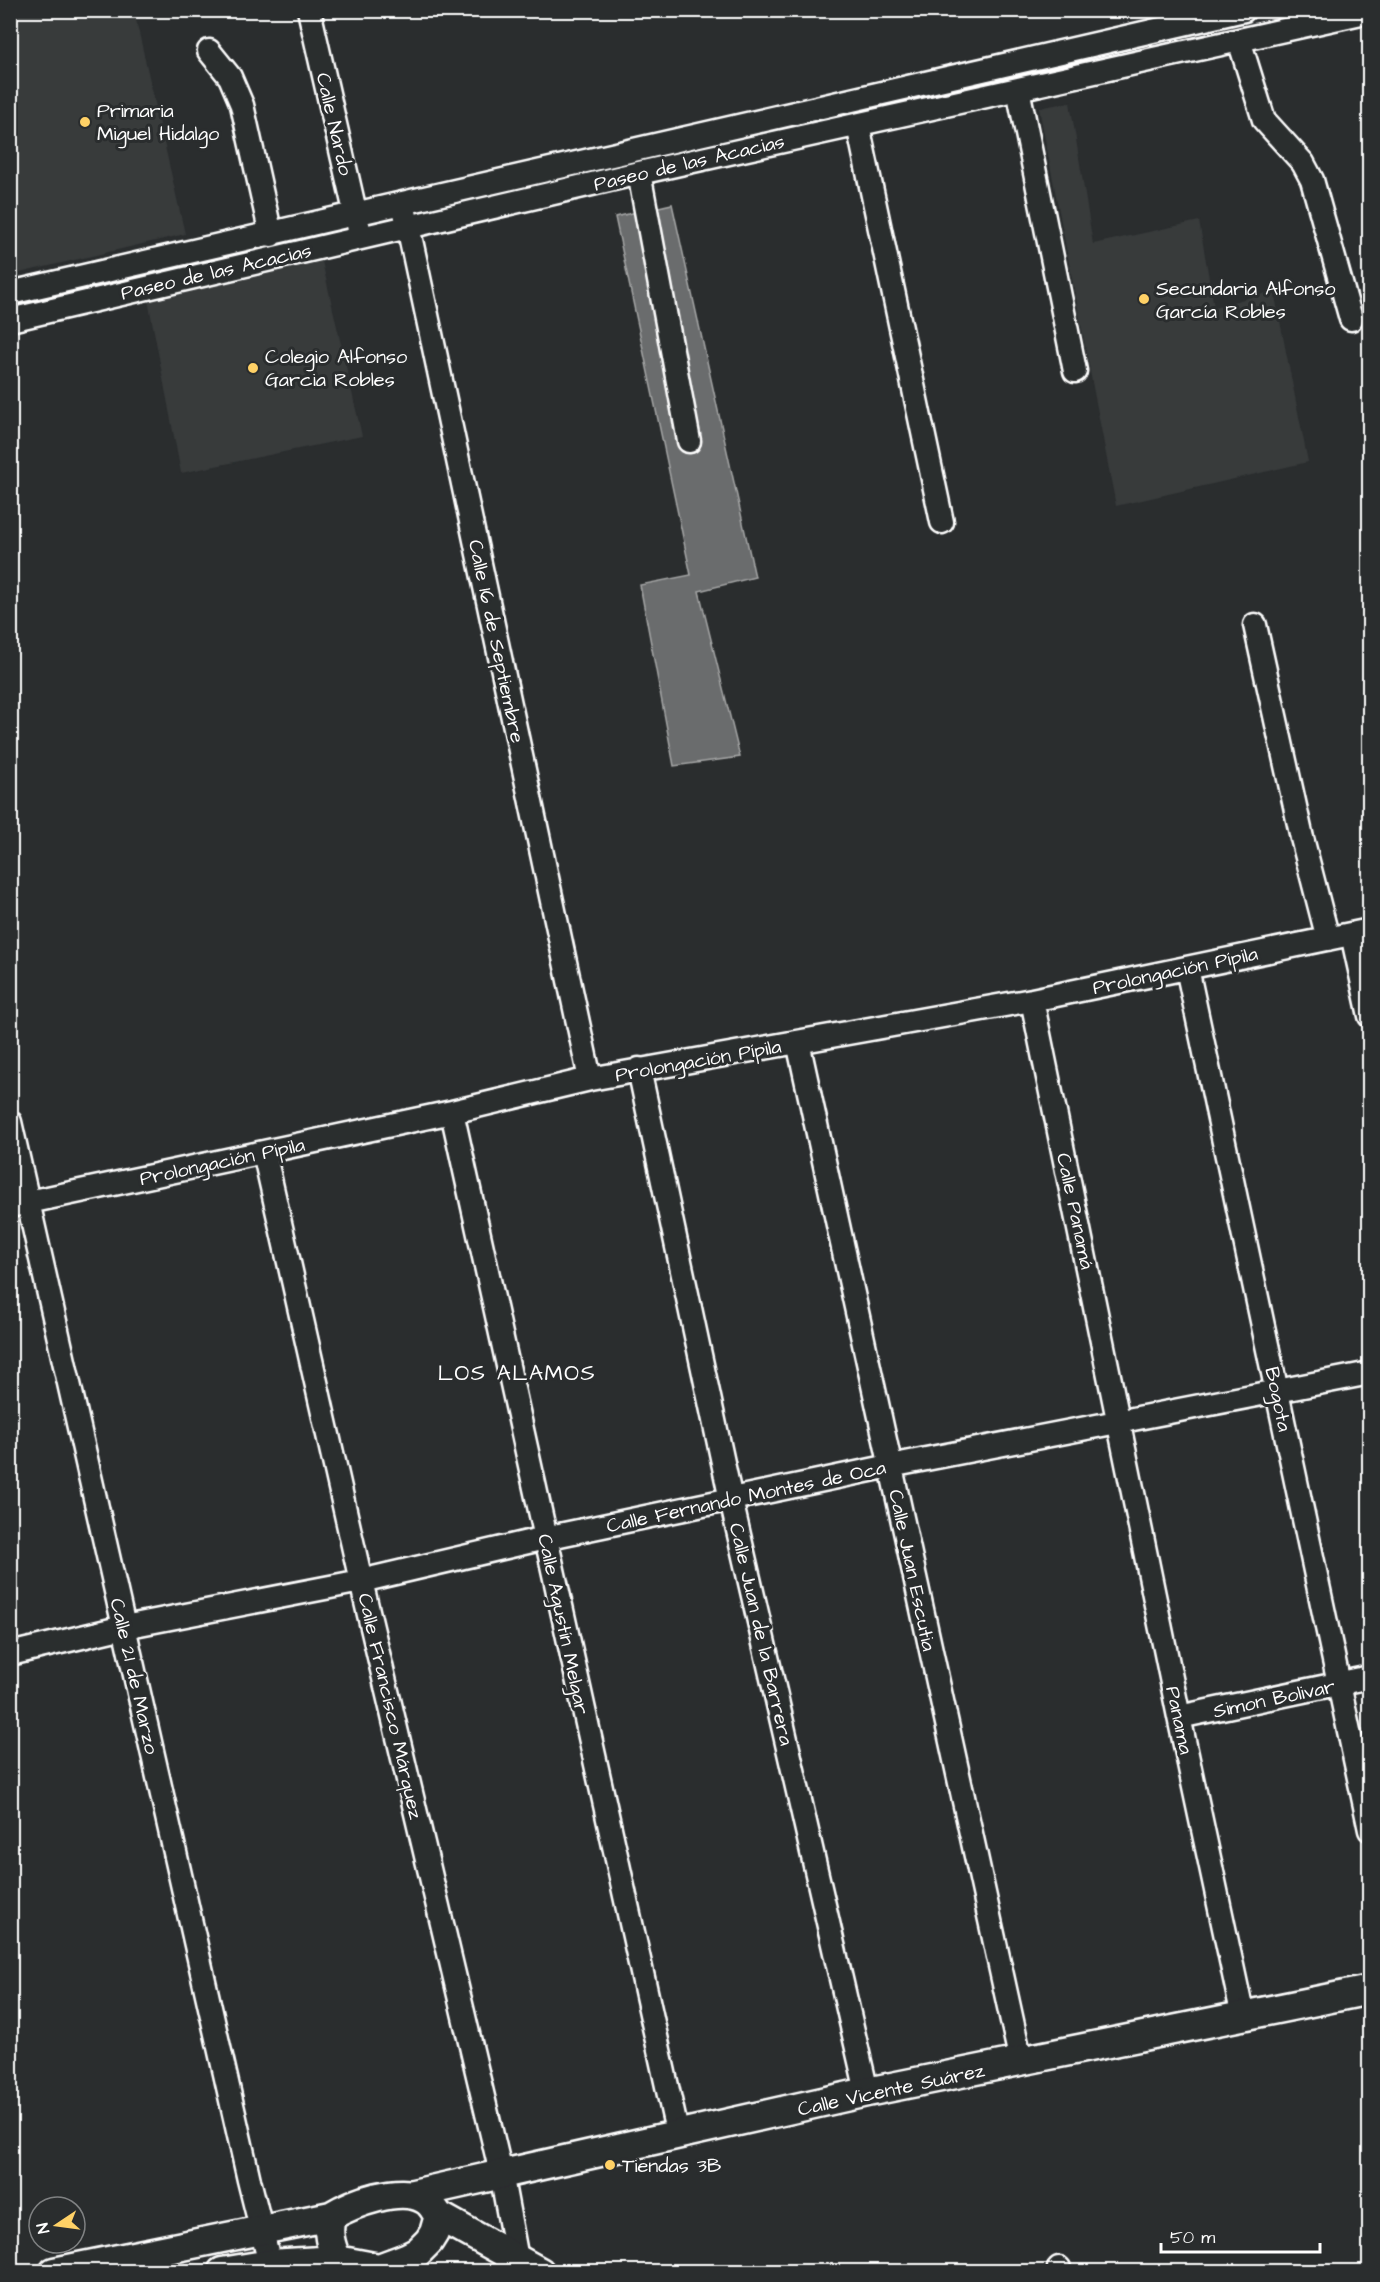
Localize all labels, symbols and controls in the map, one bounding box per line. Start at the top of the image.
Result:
street label: Calle Nardo [309,70,359,178]
place label: Primaria Miguel Hidalgo [97,97,219,149]
marker: Primaria Miguel Hidalgo [78,115,92,129]
street label: Paseo de las Acacias [591,127,787,199]
street label: Paseo de las Acacias [118,236,314,308]
place label: Secundaria Alfonso García Robles [1156,275,1336,326]
marker: Secundaria Alfonso García Robles [1137,292,1151,306]
place label: Colegio Alfonso Garcia Robles [265,343,407,394]
marker: Colegio Alfonso Garcia Robles [246,361,260,375]
street label: Calle 16 de Septiembre [461,537,531,746]
street label: Prolongación Pípila [1090,940,1261,1003]
street label: Prolongación Pípila [613,1033,784,1090]
street label: Prolongación Pípila [137,1131,308,1194]
street label: Calle Panamá [1049,1150,1101,1272]
district label: LOS ALAMOS [438,1358,596,1389]
street label: Bogota [1257,1364,1299,1434]
street label: Calle Fernando Montes de Oca [604,1454,888,1540]
street label: Calle Juan Escutia [881,1487,943,1654]
street label: Calle Juan de la Barrera [722,1520,800,1748]
street label: Calle Agustín Melgar [529,1531,596,1717]
street label: Calle Francisco Márquez [350,1591,430,1822]
street label: Calle 21 de Marzo [102,1595,166,1757]
street label: Simon Bolivar [1211,1672,1338,1726]
street label: Panama [1158,1684,1200,1757]
street label: Calle Vicente Suárez [795,2056,987,2123]
place label: Tiendas 3B [622,2152,721,2180]
marker: Tiendas 3B [603,2158,617,2172]
north arrow [27,2195,87,2255]
scale bar [1161,2216,1320,2254]
text: N [32,2221,55,2236]
text: 50 m [1170,2225,1215,2250]

